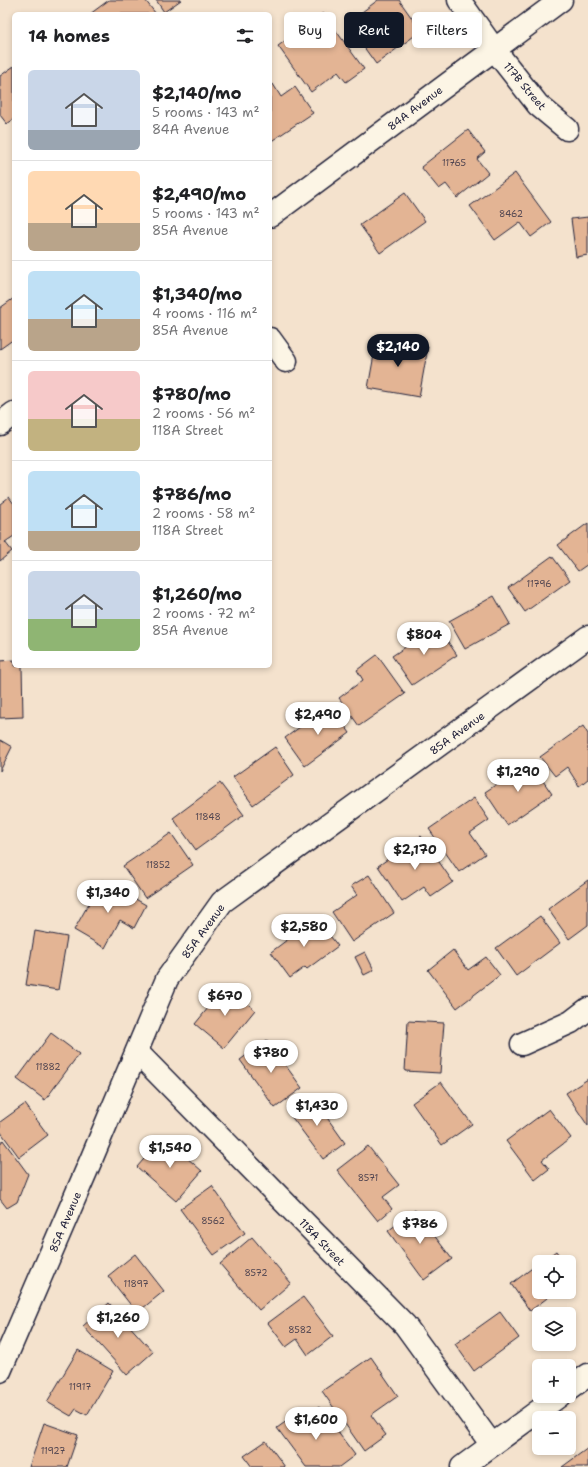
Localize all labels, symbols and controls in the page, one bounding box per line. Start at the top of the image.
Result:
chip: Buy [284,12,336,48]
chip: Rent [344,12,404,48]
chip: Filters [412,12,482,48]
text: 14 homes [28,25,110,47]
icon: filters [234,25,256,47]
street label: 117B Street [500,59,549,114]
text: $2,140/mo [152,82,242,104]
street label: 84A Avenue [385,83,446,134]
icon: home [60,86,108,134]
text: 5 rooms · 143 m² [152,104,260,121]
text: 84A Avenue [152,121,229,138]
house number: 11765 [442,157,466,169]
text: $2,490/mo [152,183,246,205]
icon: home [60,187,108,235]
text: 5 rooms · 143 m² [152,205,260,222]
house number: 8462 [499,208,523,220]
text: 85A Avenue [152,222,228,239]
text: $1,340/mo [152,283,242,305]
icon: home [60,287,108,335]
text: 4 rooms · 116 m² [152,305,258,322]
text: 85A Avenue [152,322,228,339]
pin: $2,140 [365,334,431,368]
text: $2,140 [376,338,420,355]
text: $780/mo [152,383,231,405]
icon: home [60,387,108,435]
text: 2 rooms · 56 m² [152,405,255,422]
text: 118A Street [152,422,223,439]
text: $786/mo [152,483,232,505]
icon: home [60,487,108,535]
text: 2 rooms · 58 m² [152,505,255,522]
text: 118A Street [152,522,223,539]
house number: 11796 [526,578,552,590]
text: $1,260/mo [152,583,242,605]
icon: home [60,587,108,635]
text: 2 rooms · 72 m² [152,605,256,622]
text: 85A Avenue [152,622,228,639]
pin: $804 [400,622,448,656]
text: $804 [406,626,442,643]
pin: $2,490 [285,702,351,736]
text: $2,490 [294,706,342,723]
street label: 85A Avenue [427,708,488,758]
pin: $1,290 [485,759,551,793]
text: $1,290 [496,763,540,780]
house number: 11848 [195,811,221,823]
pin: $2,170 [382,837,448,871]
text: $2,170 [393,841,437,858]
house number: 11852 [146,859,170,871]
pin: $1,340 [75,880,141,914]
text: $1,340 [86,884,130,901]
street label: 85A Avenue [178,901,228,962]
pin: $2,580 [271,914,337,948]
text: $2,580 [280,918,328,935]
pin: $670 [201,983,249,1017]
text: $670 [207,987,243,1004]
pin: $780 [247,1040,295,1074]
text: $780 [253,1044,289,1061]
house number: 11882 [35,1061,61,1073]
pin: $1,430 [284,1093,350,1127]
text: $1,430 [295,1097,339,1114]
pin: $1,540 [137,1135,203,1169]
text: $1,540 [148,1139,192,1156]
house number: 8571 [358,1172,378,1184]
street label: 85A Avenue [46,1189,85,1255]
pin: $786 [396,1211,444,1245]
house number: 8562 [201,1215,225,1227]
street label: 118A Street [295,1215,348,1269]
text: $786 [402,1215,438,1232]
map controls [532,1255,576,1455]
button: locate [532,1255,576,1299]
house number: 8572 [244,1267,268,1279]
house number: 11897 [123,1278,149,1290]
pin: $1,260 [85,1305,151,1339]
button: layers [532,1307,576,1351]
text: $1,260 [96,1309,140,1326]
house number: 8582 [288,1324,312,1336]
button: + [532,1359,576,1403]
house number: 11917 [69,1381,91,1393]
pin: $1,600 [283,1407,349,1441]
text: $1,600 [294,1411,338,1428]
button: − [532,1411,576,1455]
house number: 11927 [41,1445,65,1457]

